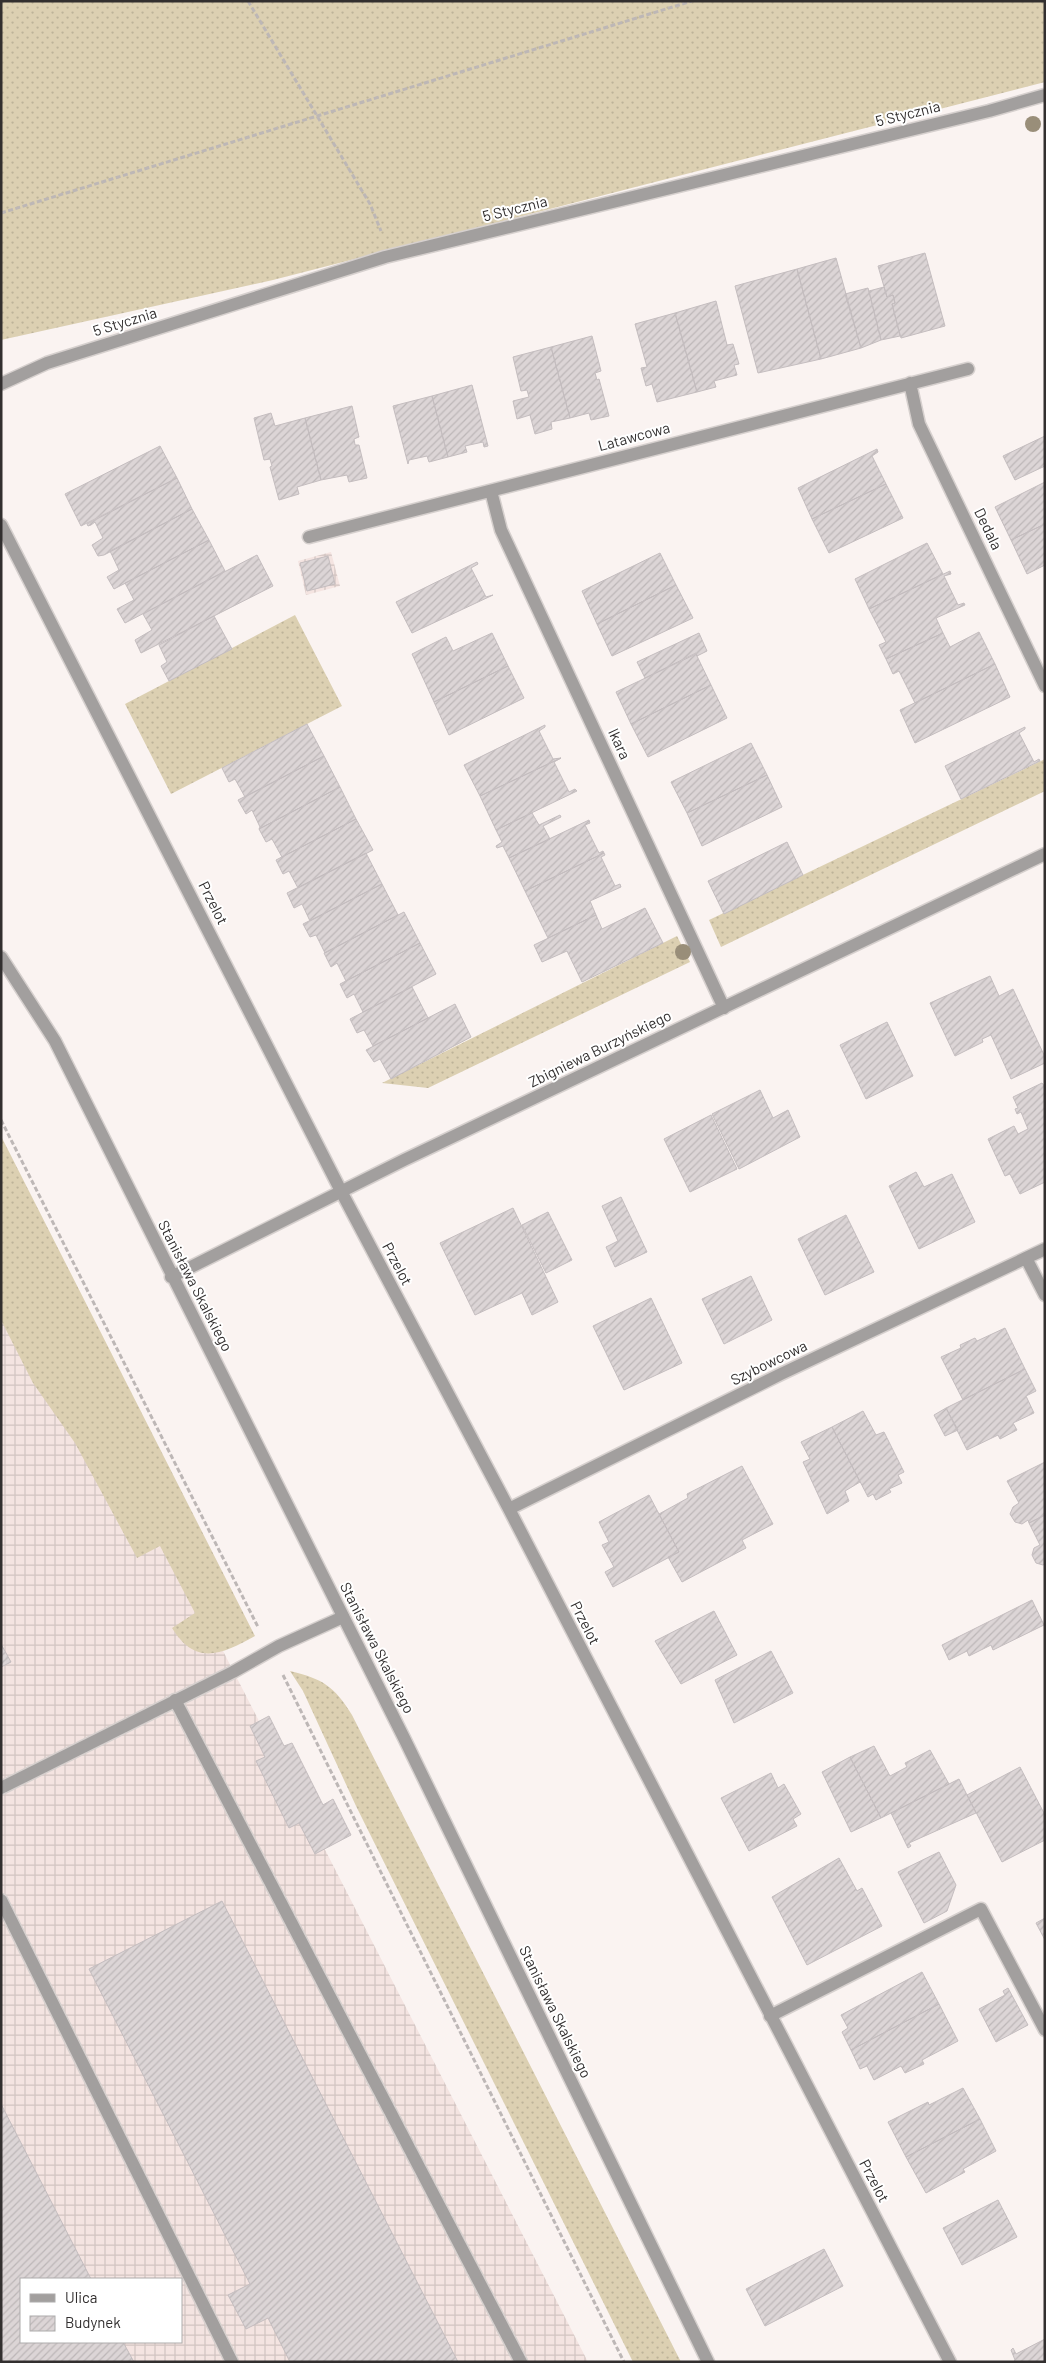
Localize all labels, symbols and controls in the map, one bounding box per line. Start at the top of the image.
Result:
street label: 5 Stycznia [874,96,942,130]
street label: 5 Stycznia [481,191,549,225]
street label: 5 Stycznia [91,303,159,339]
street label: Latawcowa [596,418,672,454]
street label: Dedala [971,505,1007,552]
street label: Ikara [605,725,635,762]
street label: Przelot [195,878,232,927]
street label: Zbigniewa Burzyńskiego [525,1006,674,1090]
street label: Stanisława Skalskiego [155,1217,237,1354]
street label: Przelot [379,1239,417,1288]
street label: Szybowcowa [727,1336,810,1388]
street label: Stanisława Skalskiego [337,1579,419,1716]
street label: Przelot [567,1598,604,1647]
street label: Stanisława Skalskiego [516,1942,596,2081]
street label: Przelot [856,2156,894,2205]
legend [20,2278,182,2343]
text: Ulica [65,2288,97,2306]
text: Budynek [65,2313,121,2331]

